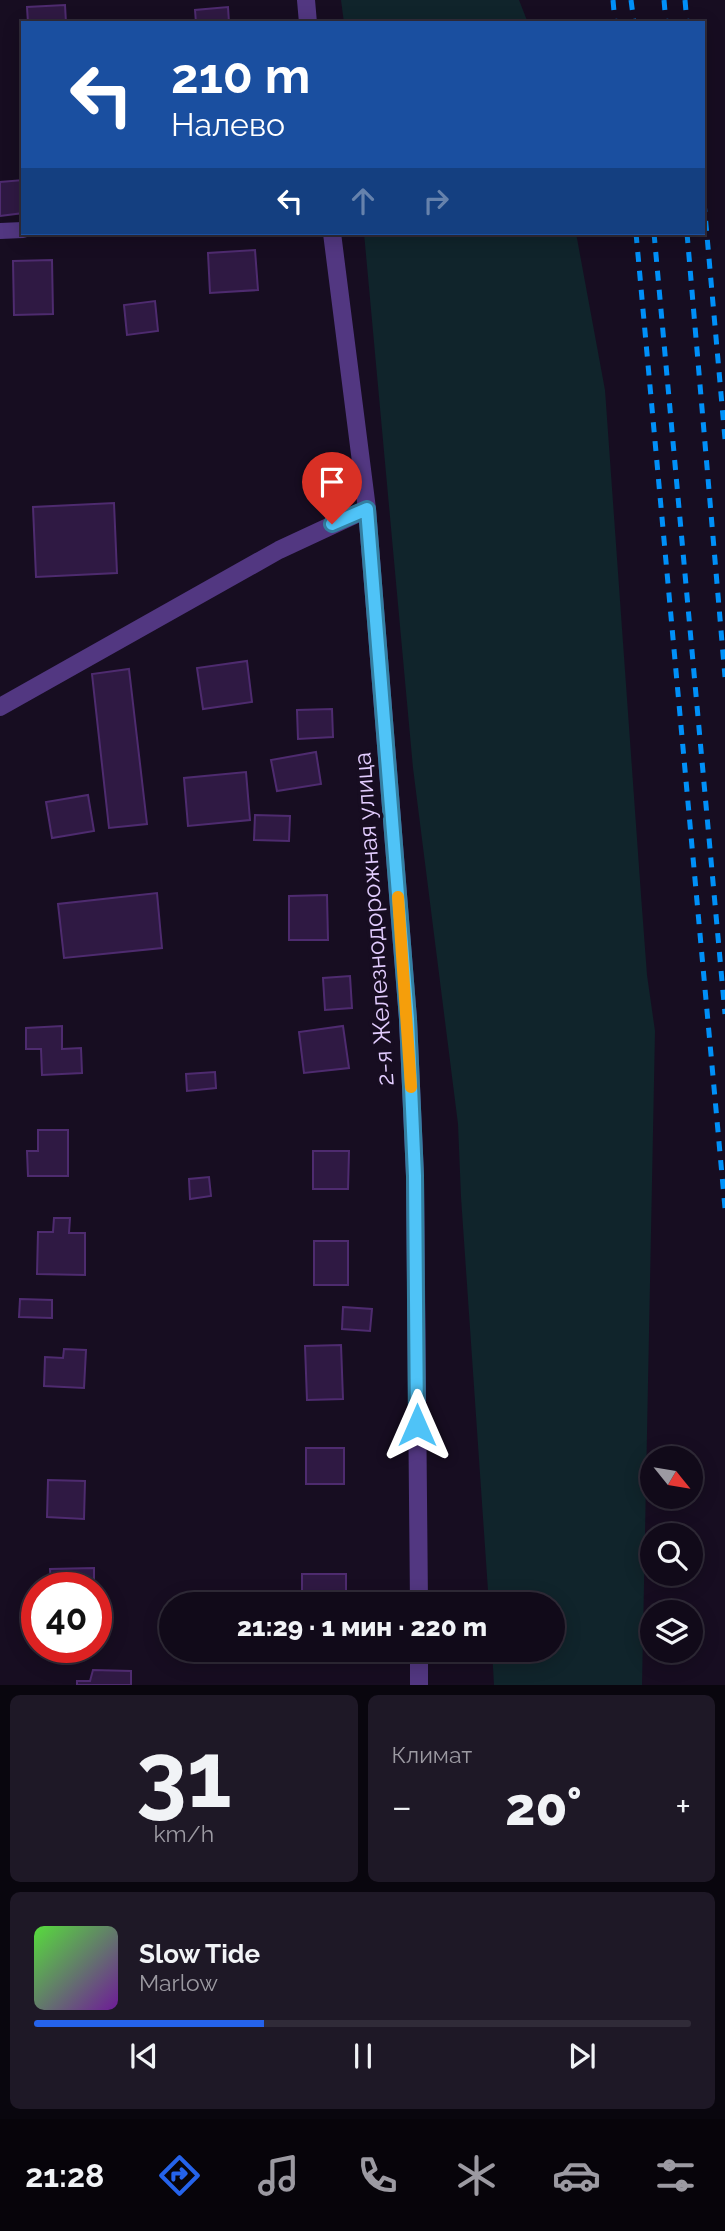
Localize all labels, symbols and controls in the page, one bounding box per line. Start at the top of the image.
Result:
text: 210 m [171,47,310,104]
icon: left [56,49,147,140]
text: Налево [171,106,285,143]
icon: left [271,182,309,220]
icon: ahead [344,182,382,220]
icon: right [417,182,455,220]
pin [302,452,362,524]
icon: arrive [313,463,351,501]
street label: 2-я Железнодорожная улица [347,751,400,1087]
position arrow [380,1388,454,1462]
north arrow [640,1446,704,1508]
map controls [640,1446,703,1663]
button: search [640,1523,703,1586]
speed limit sign: 40 [21,1572,112,1663]
button: layers [640,1600,703,1663]
text: 21:29 · 1 мин · 220 m [237,1612,487,1642]
text: 31 [136,1721,232,1828]
text: Климат [392,1741,472,1768]
text: 20° [505,1776,582,1837]
text: − [392,1784,412,1829]
text: + [675,1784,691,1829]
text: km/h [153,1820,214,1847]
text: Slow Tide [139,1939,260,1969]
text: Marlow [139,1969,218,1996]
icon: previous [125,2037,163,2075]
icon: pause [344,2037,382,2075]
icon: next [563,2037,601,2075]
icon: directions [155,2151,204,2200]
icon: music [254,2151,303,2200]
icon: phone [353,2151,402,2200]
icon: climate [452,2151,501,2200]
icon: car [552,2151,601,2200]
icon: filters [651,2151,700,2200]
text: 21:28 [25,2157,104,2194]

